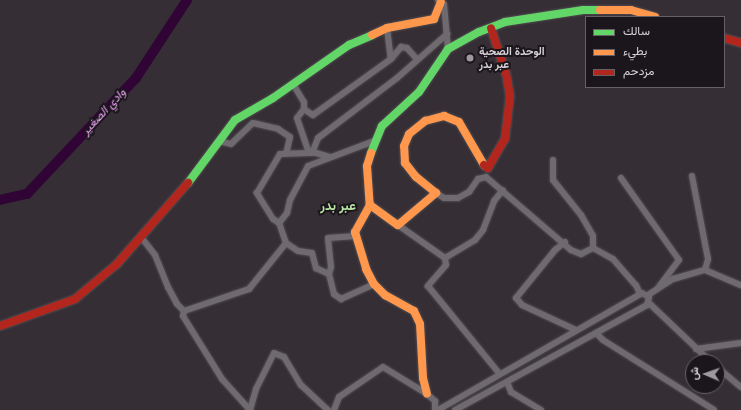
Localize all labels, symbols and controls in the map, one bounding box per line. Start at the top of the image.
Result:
legend [585,16,725,88]
text: سالك [623,23,650,39]
text: بطيء [623,43,647,59]
place label: الوحدة الصحية عبر بدر [479,45,545,71]
marker: الوحدة الصحية عبر بدر [464,52,476,64]
text: مزدحم [623,63,654,79]
water label: وادي الصغير [79,86,129,138]
district label: عبر بدر [320,198,356,214]
north arrow [685,354,725,394]
text: ش [687,367,701,380]

